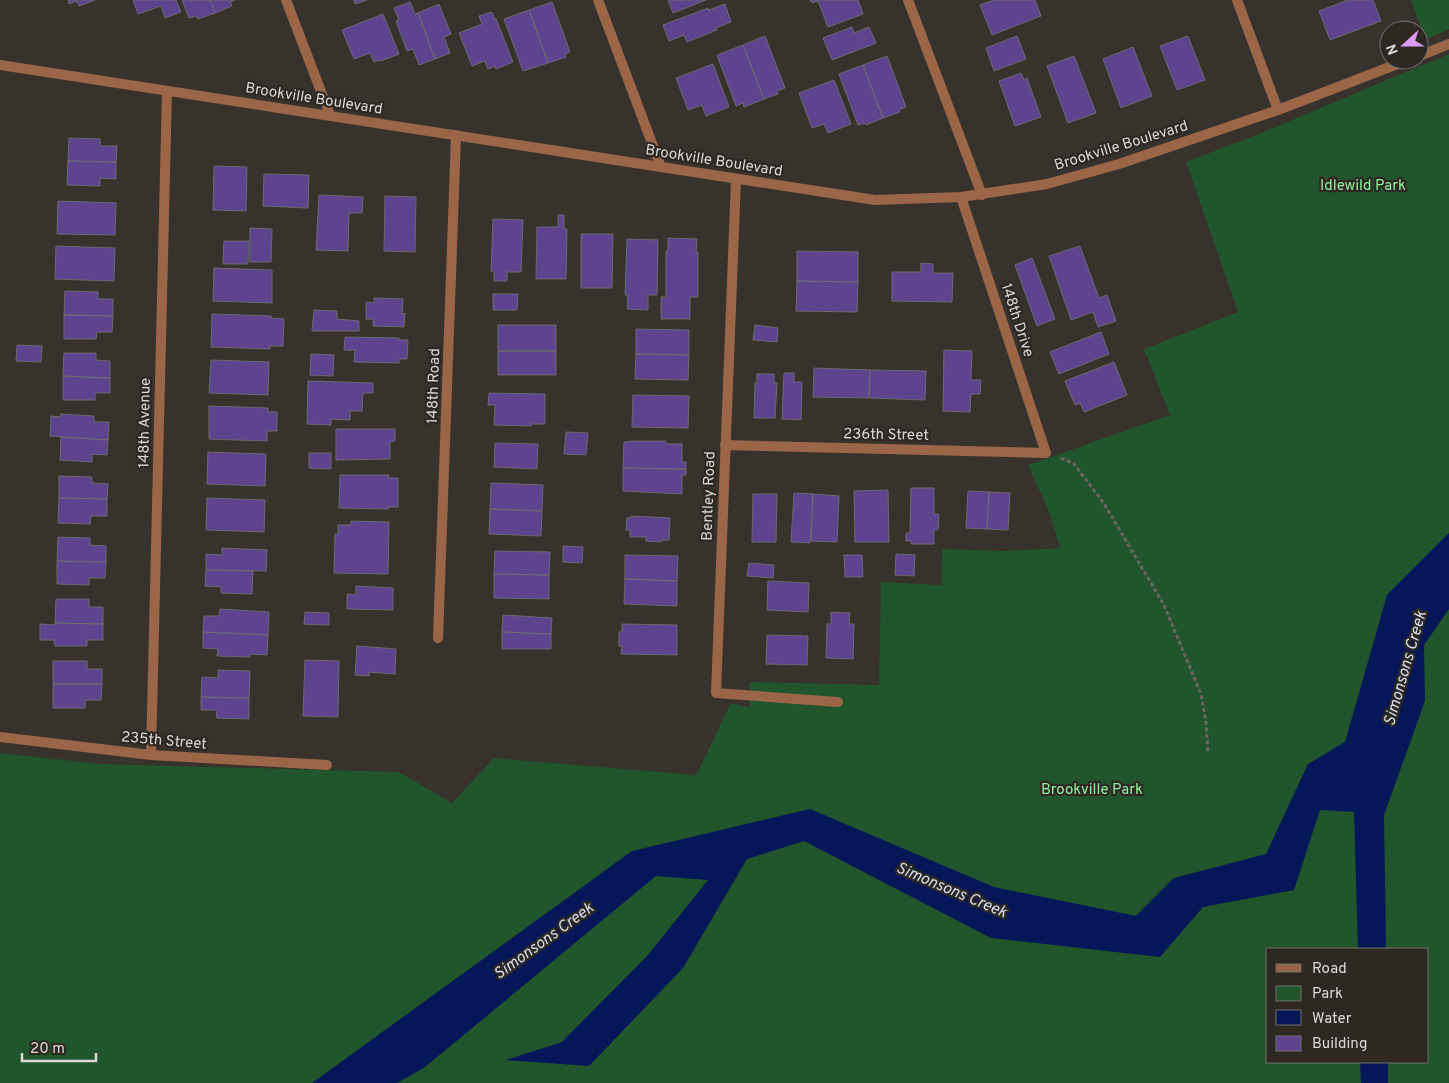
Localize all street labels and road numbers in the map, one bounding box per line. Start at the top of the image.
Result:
street label: Brookville Boulevard [244,79,384,120]
street label: Brookville Boulevard [1052,117,1191,176]
street label: Brookville Boulevard [644,141,784,182]
street label: 148th Drive [996,281,1037,360]
street label: 148th Road [424,348,445,424]
street label: 148th Avenue [135,378,156,468]
street label: 236th Street [843,425,929,446]
street label: Bentley Road [698,451,721,541]
street label: 235th Street [120,728,208,755]

